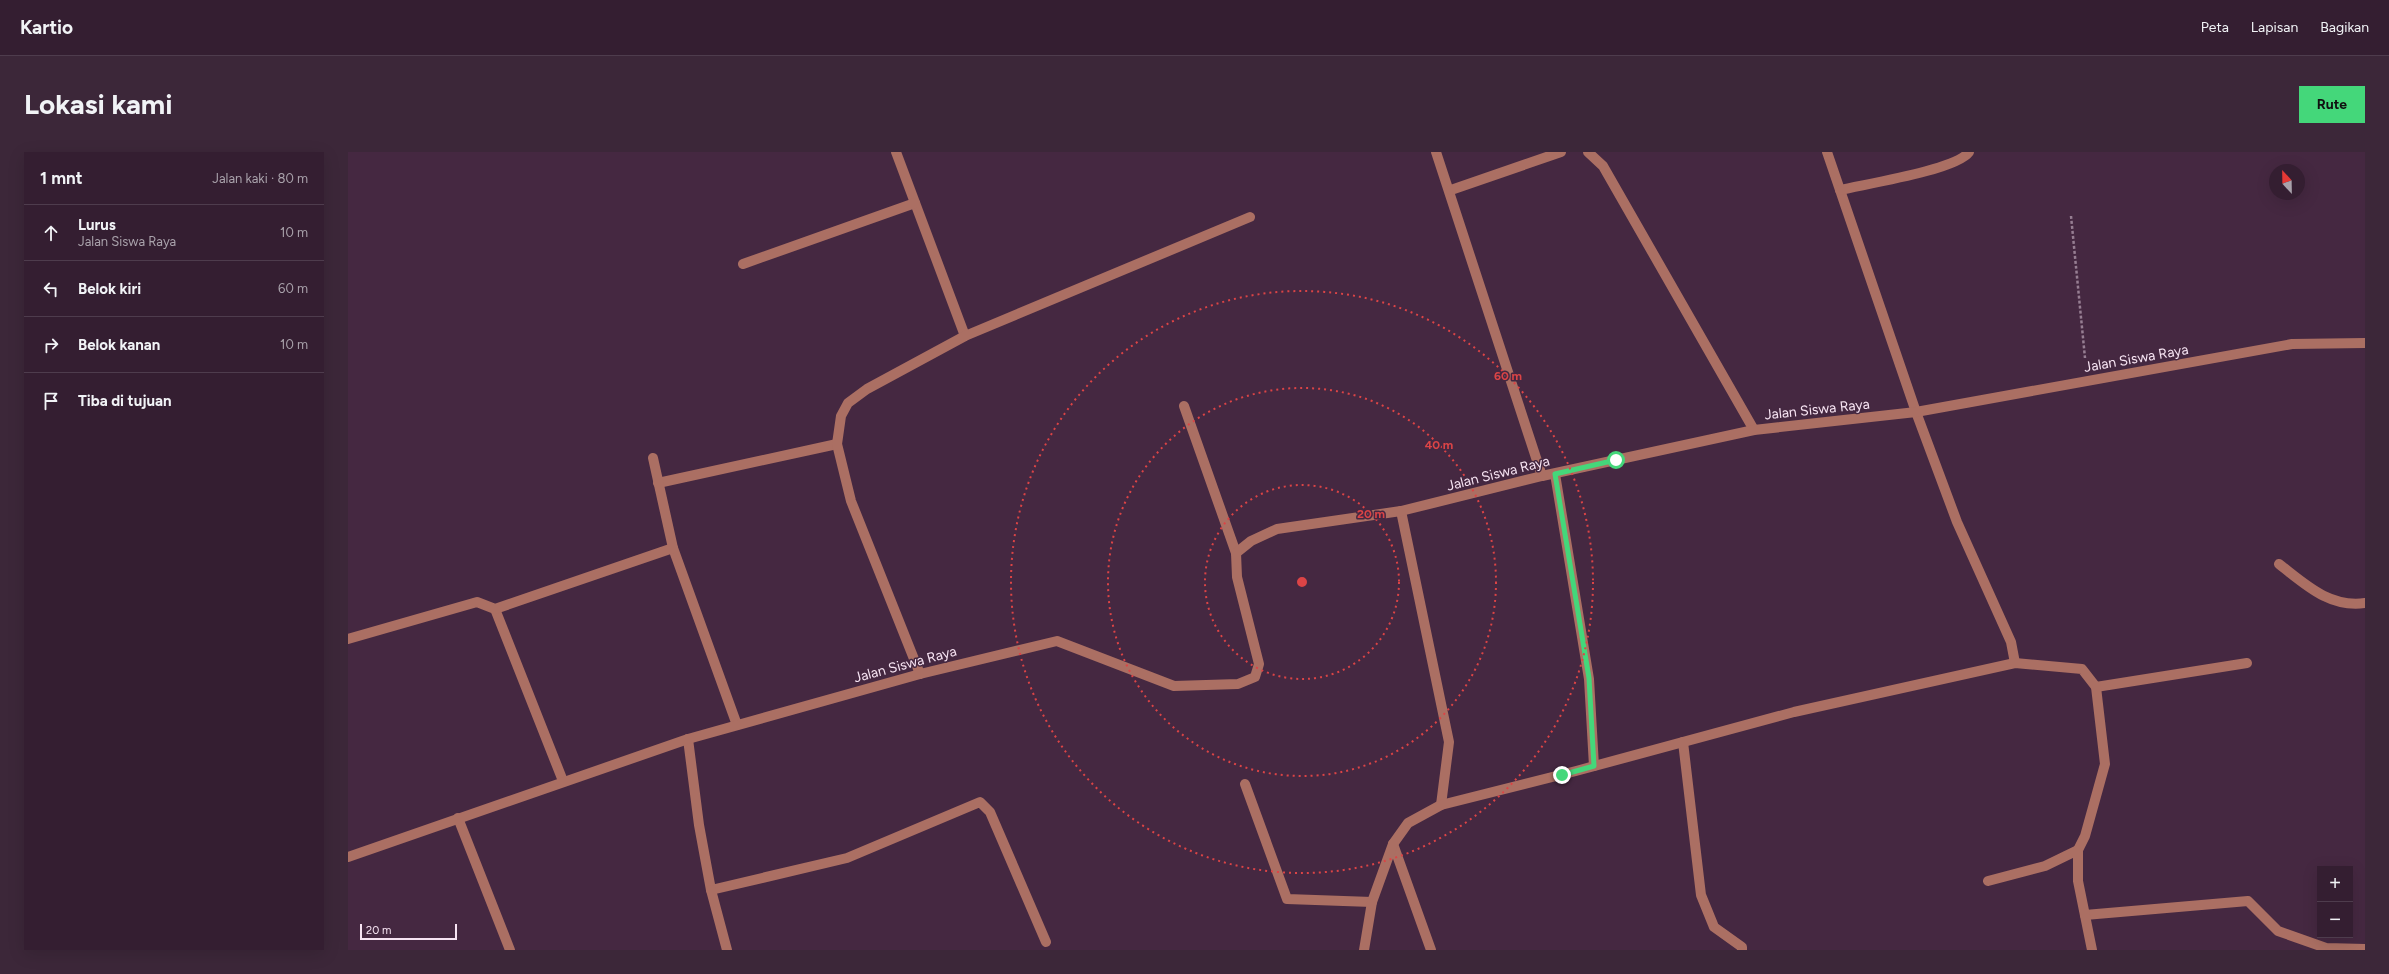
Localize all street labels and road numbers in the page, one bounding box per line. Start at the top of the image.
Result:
street label: Jalan Siswa Raya [2083,341,2190,376]
street label: Jalan Siswa Raya [1764,396,1871,423]
street label: Jalan Siswa Raya [1445,452,1551,495]
street label: Jalan Siswa Raya [852,643,958,686]

